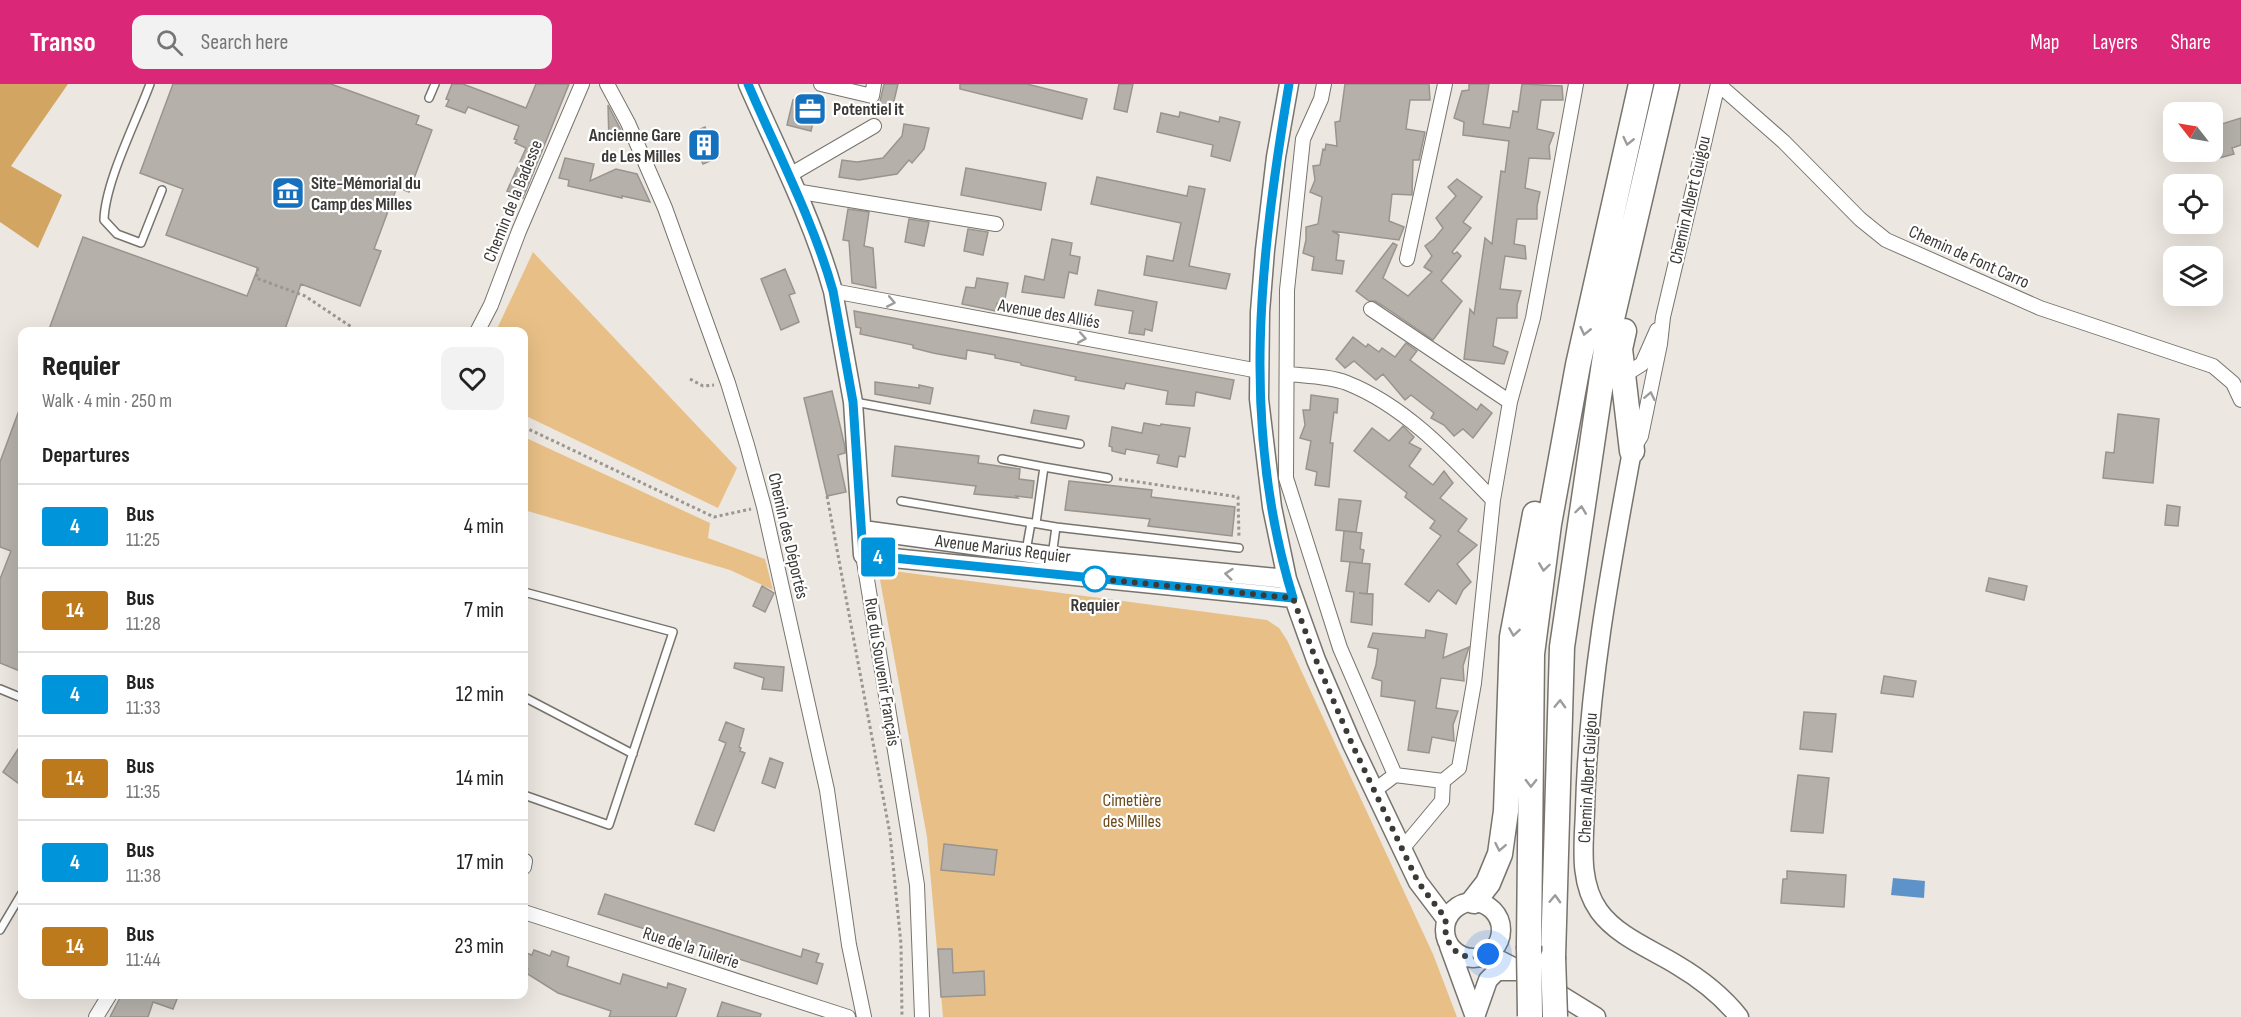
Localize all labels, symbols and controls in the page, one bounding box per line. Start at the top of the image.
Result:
search box [132,15,552,69]
text: Transo [30,26,96,59]
icon: search [153,26,186,59]
text: Search here [201,29,288,56]
text: Map [2030,30,2059,55]
text: Layers [2092,30,2138,55]
text: Share [2171,30,2211,55]
office icon: Potentiel it [792,91,828,127]
place label: Potentiel it [833,99,904,120]
north arrow [2163,102,2223,162]
map controls [2163,102,2223,306]
place label: Ancienne Gare de Les Milles [588,125,681,167]
building icon: Ancienne Gare de Les Milles [686,127,722,163]
street label: Chemin Albert Guigou [1665,134,1715,266]
one-way arrow [1623,136,1636,146]
street label: Chemin de la Badesse [479,137,547,265]
place label: Site-Mémorial du Camp des Milles [311,173,421,215]
button: locate [2163,174,2223,234]
museum icon: Site-Mémorial du Camp des Milles [270,175,306,211]
street label: Chemin de Font Carro [1905,221,2033,293]
button: layers [2163,246,2223,306]
one-way arrow [885,295,895,308]
street label: Avenue des Alliés [995,295,1102,333]
one-way arrow [1580,326,1593,336]
one-way arrow [1077,331,1087,344]
button: heart [441,347,504,410]
text: Requier [42,350,120,383]
text: Walk · 4 min · 250 m [42,389,172,413]
one-way arrow [1643,391,1656,401]
text: Departures [42,442,130,469]
street label: Chemin des Déportés [763,471,813,601]
text: Bus [126,501,155,528]
one-way arrow [1575,506,1587,515]
text: 4 min [464,513,504,540]
text: 4 [70,514,80,539]
text: 11:25 [126,528,160,552]
street label: Avenue Marius Requier [933,530,1072,568]
line badge: 4 [858,538,898,576]
text: 4 [873,545,883,570]
one-way arrow [1538,563,1550,572]
marker: Requier [1082,566,1108,592]
one-way arrow [1224,569,1234,581]
text: Bus [126,585,155,612]
place label: Requier [1071,595,1120,616]
street label: Rue du Souvenir Français [860,596,904,748]
text: 7 min [464,597,504,624]
text: 14 [66,598,84,623]
text: 11:28 [126,612,161,636]
one-way arrow [1508,627,1520,637]
text: Bus [126,669,155,696]
text: 12 min [456,681,504,708]
text: 4 [70,682,80,707]
text: 11:33 [126,696,161,720]
one-way arrow [1554,699,1566,708]
street label: Chemin Albert Guigou [1574,712,1602,844]
text: Bus [126,753,155,780]
text: 14 min [456,765,504,792]
text: 14 [66,766,84,791]
one-way arrow [1525,778,1537,787]
text: 11:35 [126,780,160,804]
park label: Cimetière des Milles [1102,790,1162,832]
text: Bus [126,837,155,864]
one-way arrow [1494,842,1507,852]
text: 17 min [456,849,504,876]
text: 4 [70,850,80,875]
text: 11:38 [126,864,161,888]
one-way arrow [1549,894,1561,903]
text: Bus [126,921,155,948]
street label: Rue de la Tuilerie [640,923,742,973]
text: 23 min [455,933,504,960]
text: 14 [66,934,84,959]
your location [1473,939,1503,969]
text: 11:44 [126,948,161,972]

